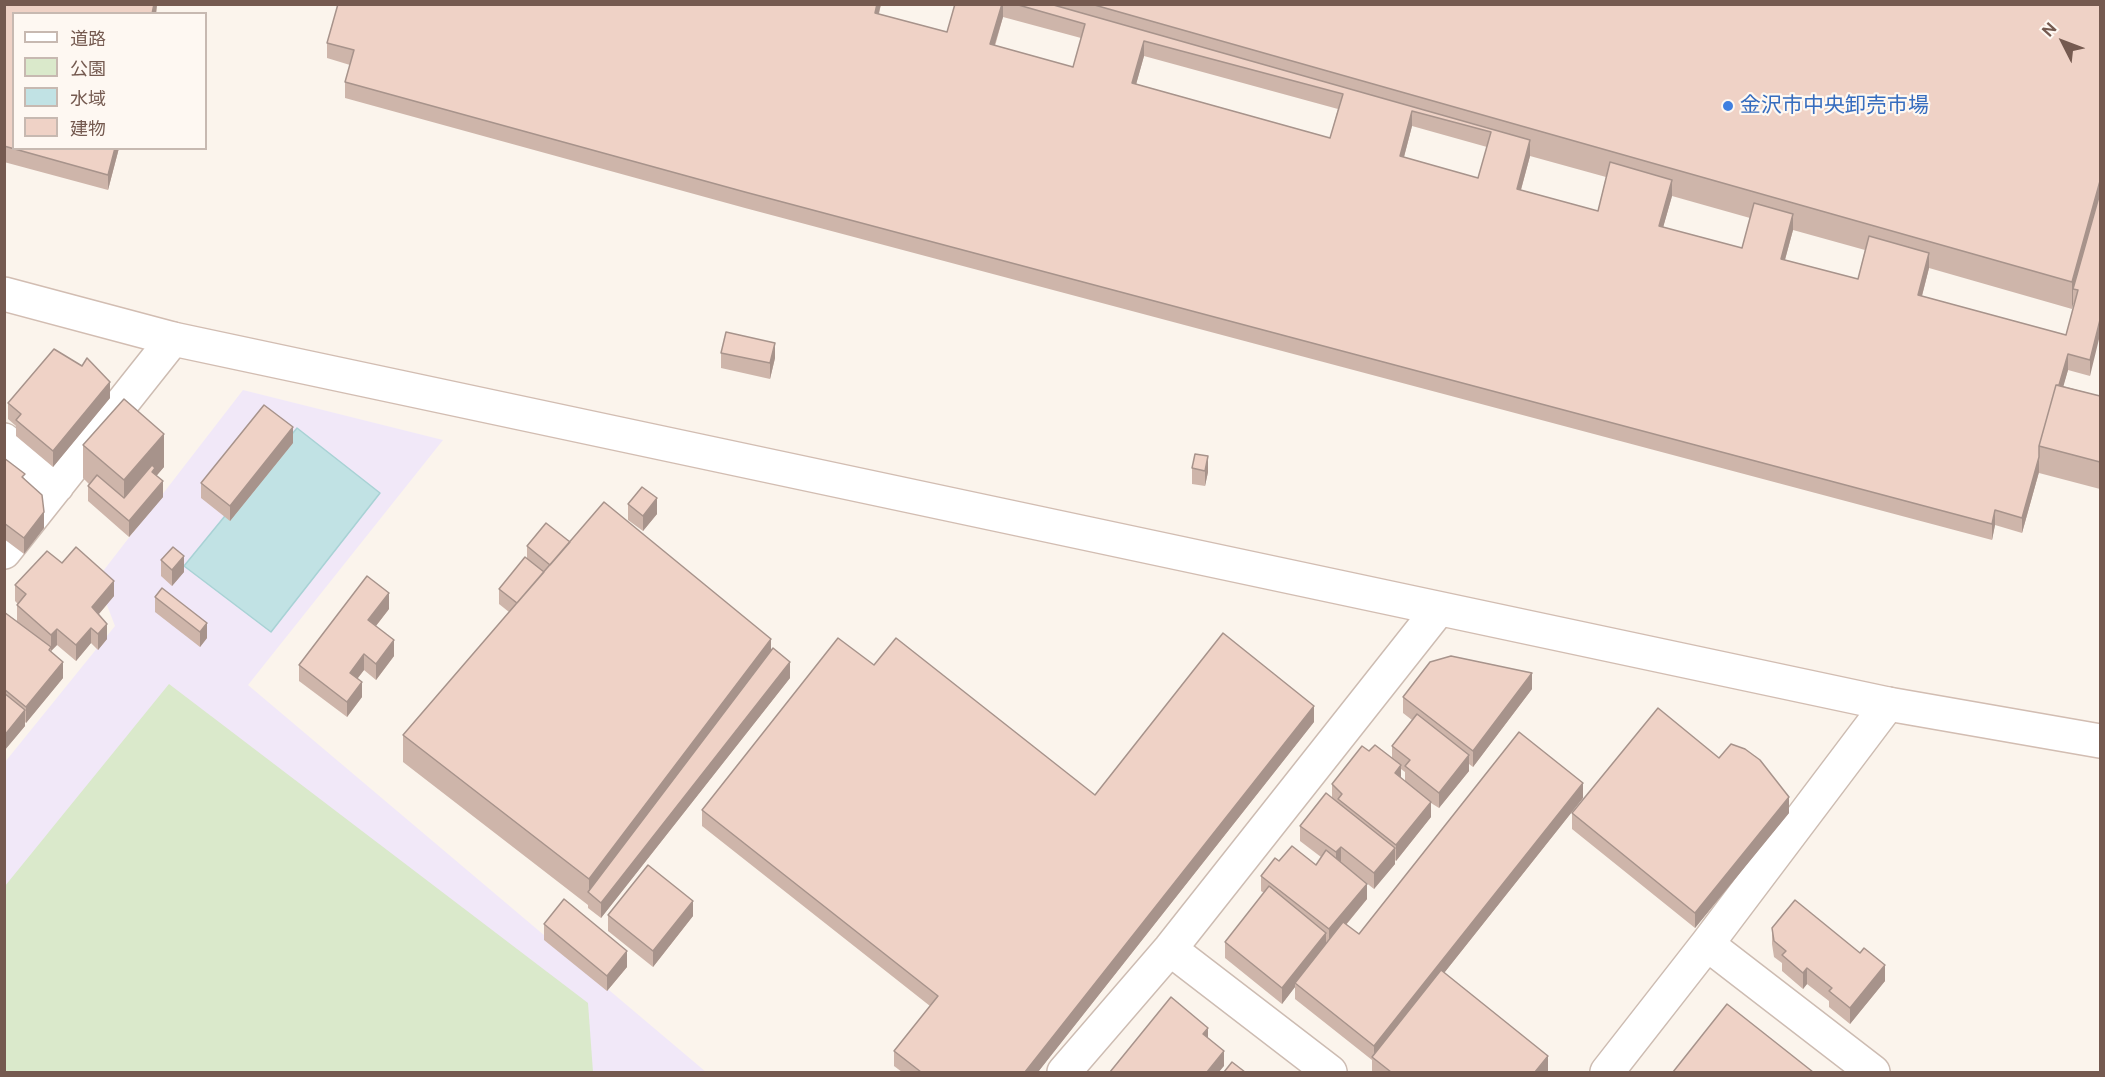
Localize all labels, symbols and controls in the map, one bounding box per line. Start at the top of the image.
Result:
legend [12,12,207,150]
north arrow [2033,12,2093,72]
text: N [2038,19,2060,41]
text: 道路 [70,28,106,49]
text: 公園 [70,58,106,79]
text: 水域 [70,88,106,109]
place label: 金沢市中央卸売市場 [1740,93,1929,119]
marker: 金沢市中央卸売市場 [1721,99,1735,113]
text: 建物 [70,118,106,139]

